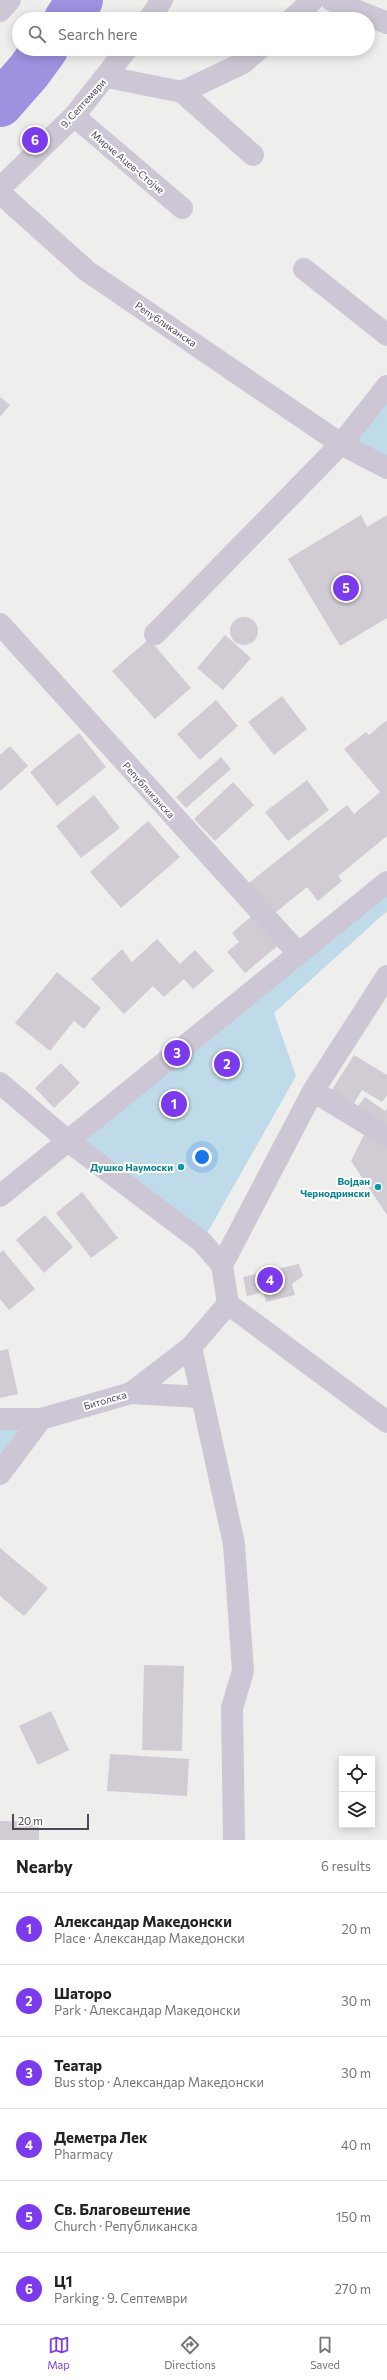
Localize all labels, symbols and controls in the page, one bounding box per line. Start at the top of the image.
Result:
search box [12,12,375,56]
icon: search [26,23,48,45]
text: Search here [58,25,137,43]
street label: 9. Септември [58,76,108,130]
pin: 6 [22,125,48,155]
street label: Мирче Ацев-Стојче [89,128,167,196]
street label: Републиканска [133,299,199,349]
pin: 5 [333,573,359,603]
street label: Републиканска [121,759,177,821]
pin: 3 [164,1038,190,1068]
pin: 2 [214,1049,240,1079]
pin: 1 [161,1089,187,1119]
your location [192,1147,212,1167]
place label: Душко Наумоски [90,1161,173,1173]
marker: Душко Наумоски [176,1162,186,1172]
place label: Војдан Чернодрински [300,1175,370,1199]
marker: Војдан Чернодрински [373,1182,383,1192]
pin: 4 [257,1265,283,1295]
street label: Битолска [82,1388,128,1412]
map controls [339,1756,375,1828]
button: locate [339,1756,375,1792]
button: layers [339,1792,375,1828]
scale bar [12,1812,89,1831]
text: 20 m [18,1814,43,1827]
text: Nearby [16,1856,73,1877]
text: 6 results [321,1858,371,1874]
text: Александар Македонски [54,1912,232,1930]
text: 1 [26,1921,32,1937]
text: 20 m [342,1921,371,1937]
text: Place · Александар Македонски [54,1930,245,1946]
text: Шаторо [54,1984,112,2002]
text: 2 [25,1993,33,2009]
text: 30 m [341,1993,371,2009]
text: Park · Александар Македонски [54,2002,240,2018]
text: Театар [54,2056,102,2074]
text: 3 [25,2065,33,2081]
text: 30 m [341,2065,371,2081]
text: Bus stop · Александар Македонски [54,2074,264,2090]
text: Деметра Лек [54,2128,148,2146]
text: 4 [25,2137,33,2153]
text: 40 m [341,2137,371,2153]
text: Pharmacy [54,2146,113,2162]
text: Св. Благовештение [54,2200,190,2218]
text: 5 [25,2209,33,2225]
text: 150 m [336,2209,371,2225]
text: Church · Републиканска [54,2218,197,2234]
text: Ц1 [54,2272,72,2290]
text: 6 [25,2281,33,2297]
text: 270 m [335,2281,371,2297]
text: Parking · 9. Септември [54,2290,188,2306]
tab: Map [47,2334,70,2371]
tab: Directions [164,2334,216,2371]
tab: Saved [310,2334,340,2371]

